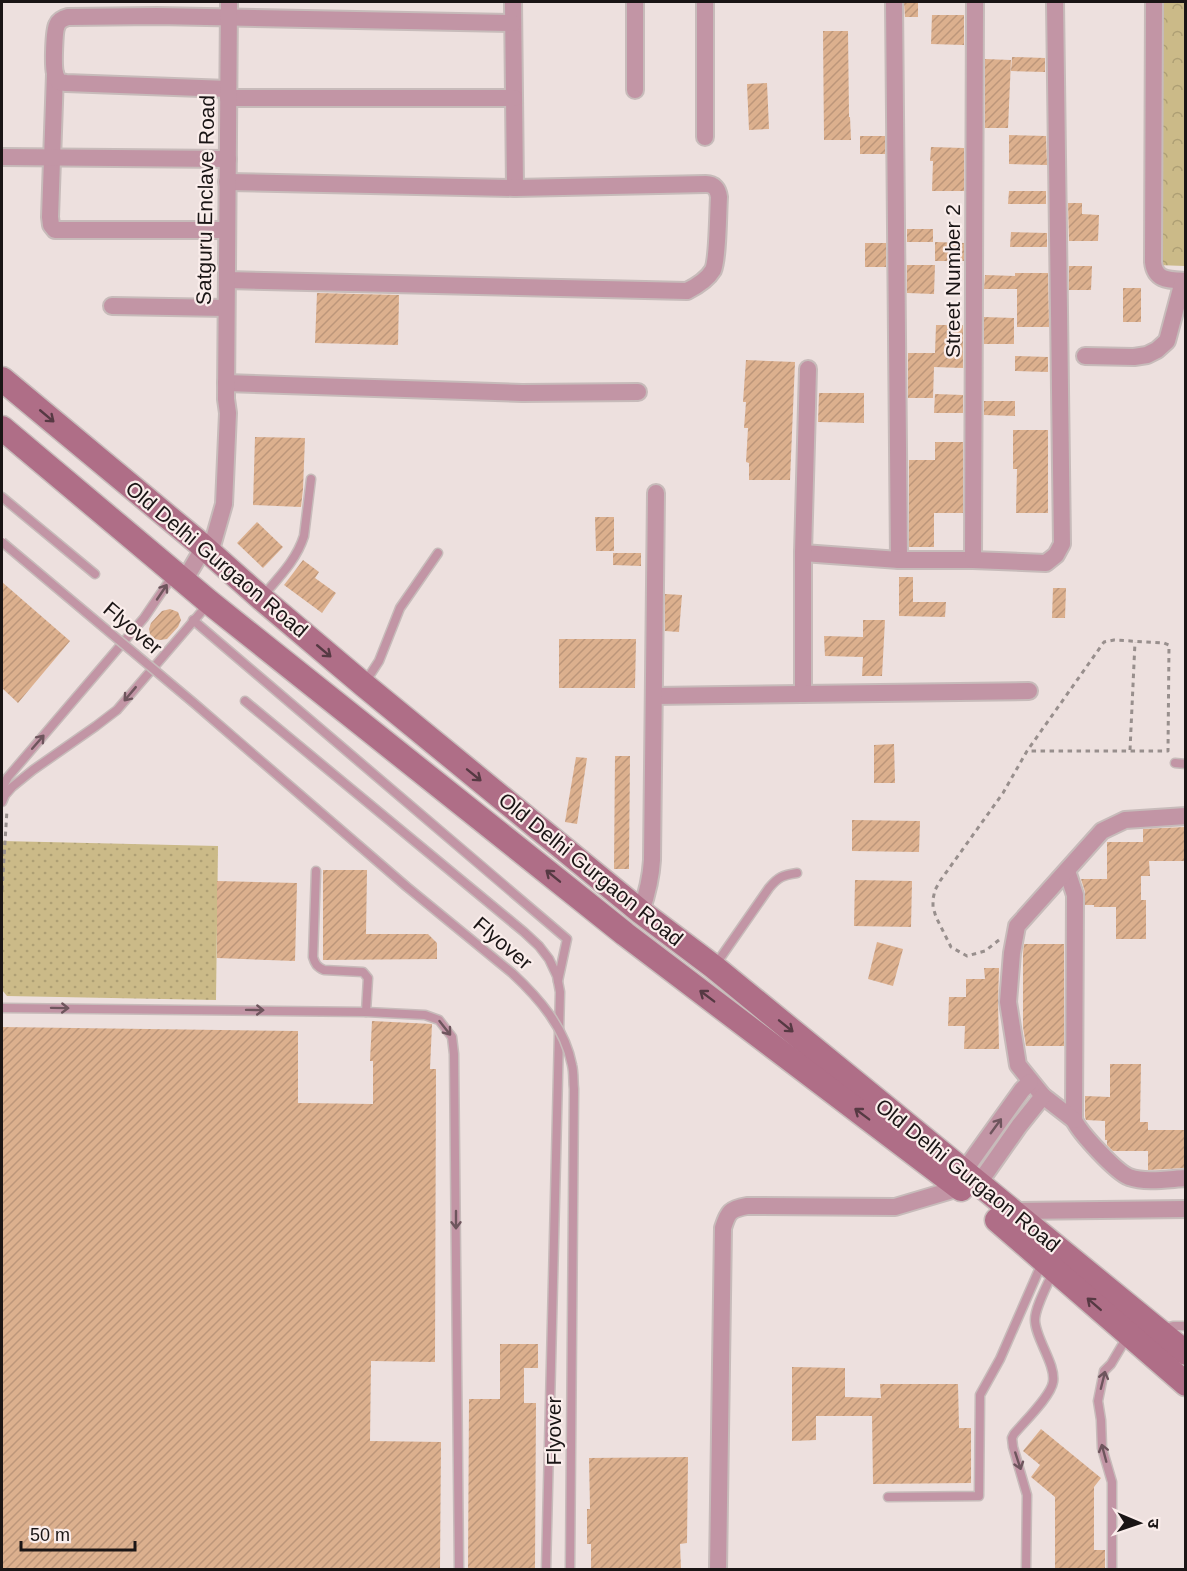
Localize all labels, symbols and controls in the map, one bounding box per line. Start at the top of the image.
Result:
street label: Satguru Enclave Road [192,95,218,305]
street label: Street Number 2 [941,204,964,358]
one-way arrow [39,410,55,423]
street label: Old Delhi Gurgaon Road [122,476,312,642]
one-way arrow [156,584,168,601]
street label: Flyover [99,597,167,659]
one-way arrow [316,644,332,657]
one-way arrow [123,686,136,702]
one-way arrow [31,735,45,750]
one-way arrow [466,768,481,782]
street label: Old Delhi Gurgaon Road [494,788,688,950]
one-way arrow [545,870,561,883]
street label: Flyover [469,912,537,974]
one-way arrow [699,989,715,1002]
one-way arrow [49,1002,69,1014]
one-way arrow [244,1004,264,1016]
one-way arrow [778,1019,794,1032]
one-way arrow [438,1020,451,1036]
street label: Old Delhi Gurgaon Road [871,1094,1065,1256]
one-way arrow [854,1107,870,1120]
one-way arrow [990,1118,1003,1134]
one-way arrow [450,1210,462,1230]
one-way arrow [1087,1297,1102,1311]
one-way arrow [1097,1371,1109,1390]
street label: Flyover [542,1397,565,1465]
one-way arrow [1098,1444,1110,1463]
one-way arrow [1013,1451,1024,1470]
north arrow [1109,1493,1169,1553]
scale bar [21,1514,135,1552]
text: उ [1145,1519,1162,1529]
text: 50 m [30,1525,70,1545]

